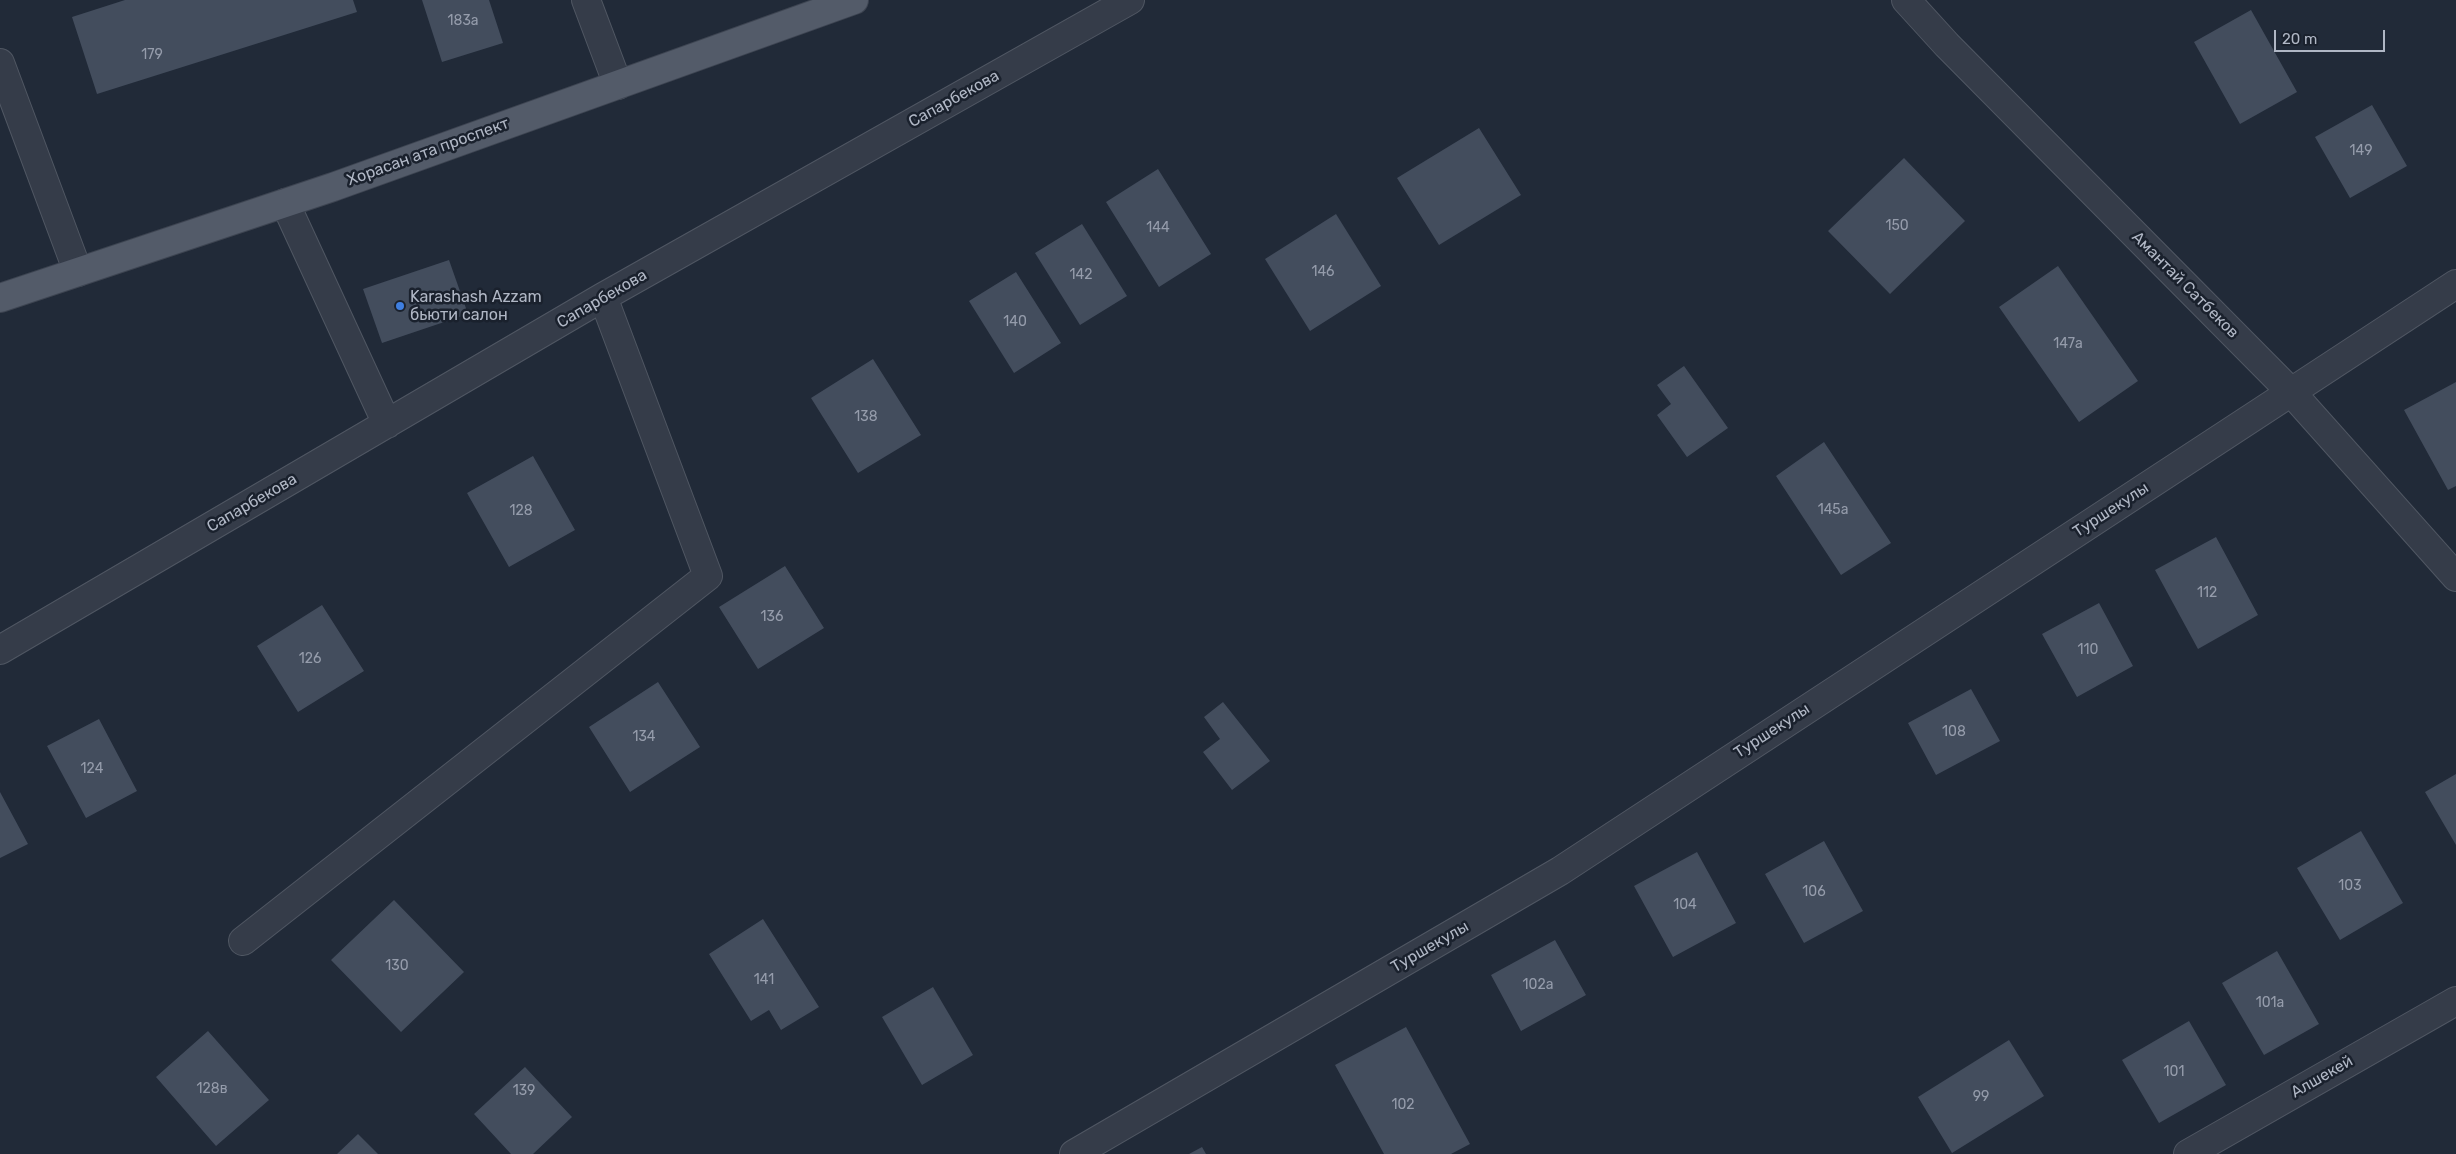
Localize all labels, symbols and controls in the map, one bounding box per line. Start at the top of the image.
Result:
house number: 183а [447,13,479,29]
scale bar [2276,20,2387,52]
text: 20 m [2282,30,2317,48]
house number: 179 [141,47,163,63]
street label: Сапарбекова [905,66,1003,132]
street label: Хорасан ата проспект [344,114,512,190]
house number: 149 [2350,143,2372,159]
house number: 150 [1885,218,1909,234]
house number: 144 [1146,220,1170,236]
street label: Амантай Сатбеков [2128,228,2242,342]
house number: 146 [1311,264,1335,280]
street label: Сапарбекова [554,265,650,333]
house number: 142 [1070,267,1092,283]
place label: Karashash Azzam бьюти салон [410,287,542,325]
marker: Karashash Azzam бьюти салон [394,300,406,312]
house number: 140 [1003,314,1027,330]
house number: 147а [2053,336,2083,352]
house number: 138 [854,409,878,425]
street label: Сапарбекова [204,469,300,537]
street label: Туршекулы [2069,478,2153,542]
house number: 145а [1818,502,1848,518]
house number: 128 [509,503,533,519]
house number: 112 [2197,585,2217,601]
house number: 136 [761,609,783,625]
house number: 110 [2078,642,2098,658]
house number: 126 [299,651,321,667]
street label: Туршекулы [1730,699,1814,763]
house number: 108 [1942,724,1966,740]
house number: 134 [632,729,656,745]
house number: 124 [81,761,103,777]
house number: 103 [2338,878,2362,894]
house number: 106 [1802,884,1826,900]
house number: 104 [1673,897,1697,913]
street label: Туршекулы [1388,917,1472,977]
house number: 130 [385,958,409,974]
house number: 141 [754,972,774,988]
house number: 102а [1523,977,1553,993]
house number: 101а [2256,995,2284,1011]
street label: Алшекей [2288,1052,2356,1102]
house number: 101 [2164,1064,2184,1080]
house number: 128в [197,1081,227,1097]
house number: 139 [513,1083,535,1099]
house number: 99 [1973,1089,1989,1105]
house number: 102 [1391,1097,1415,1113]

